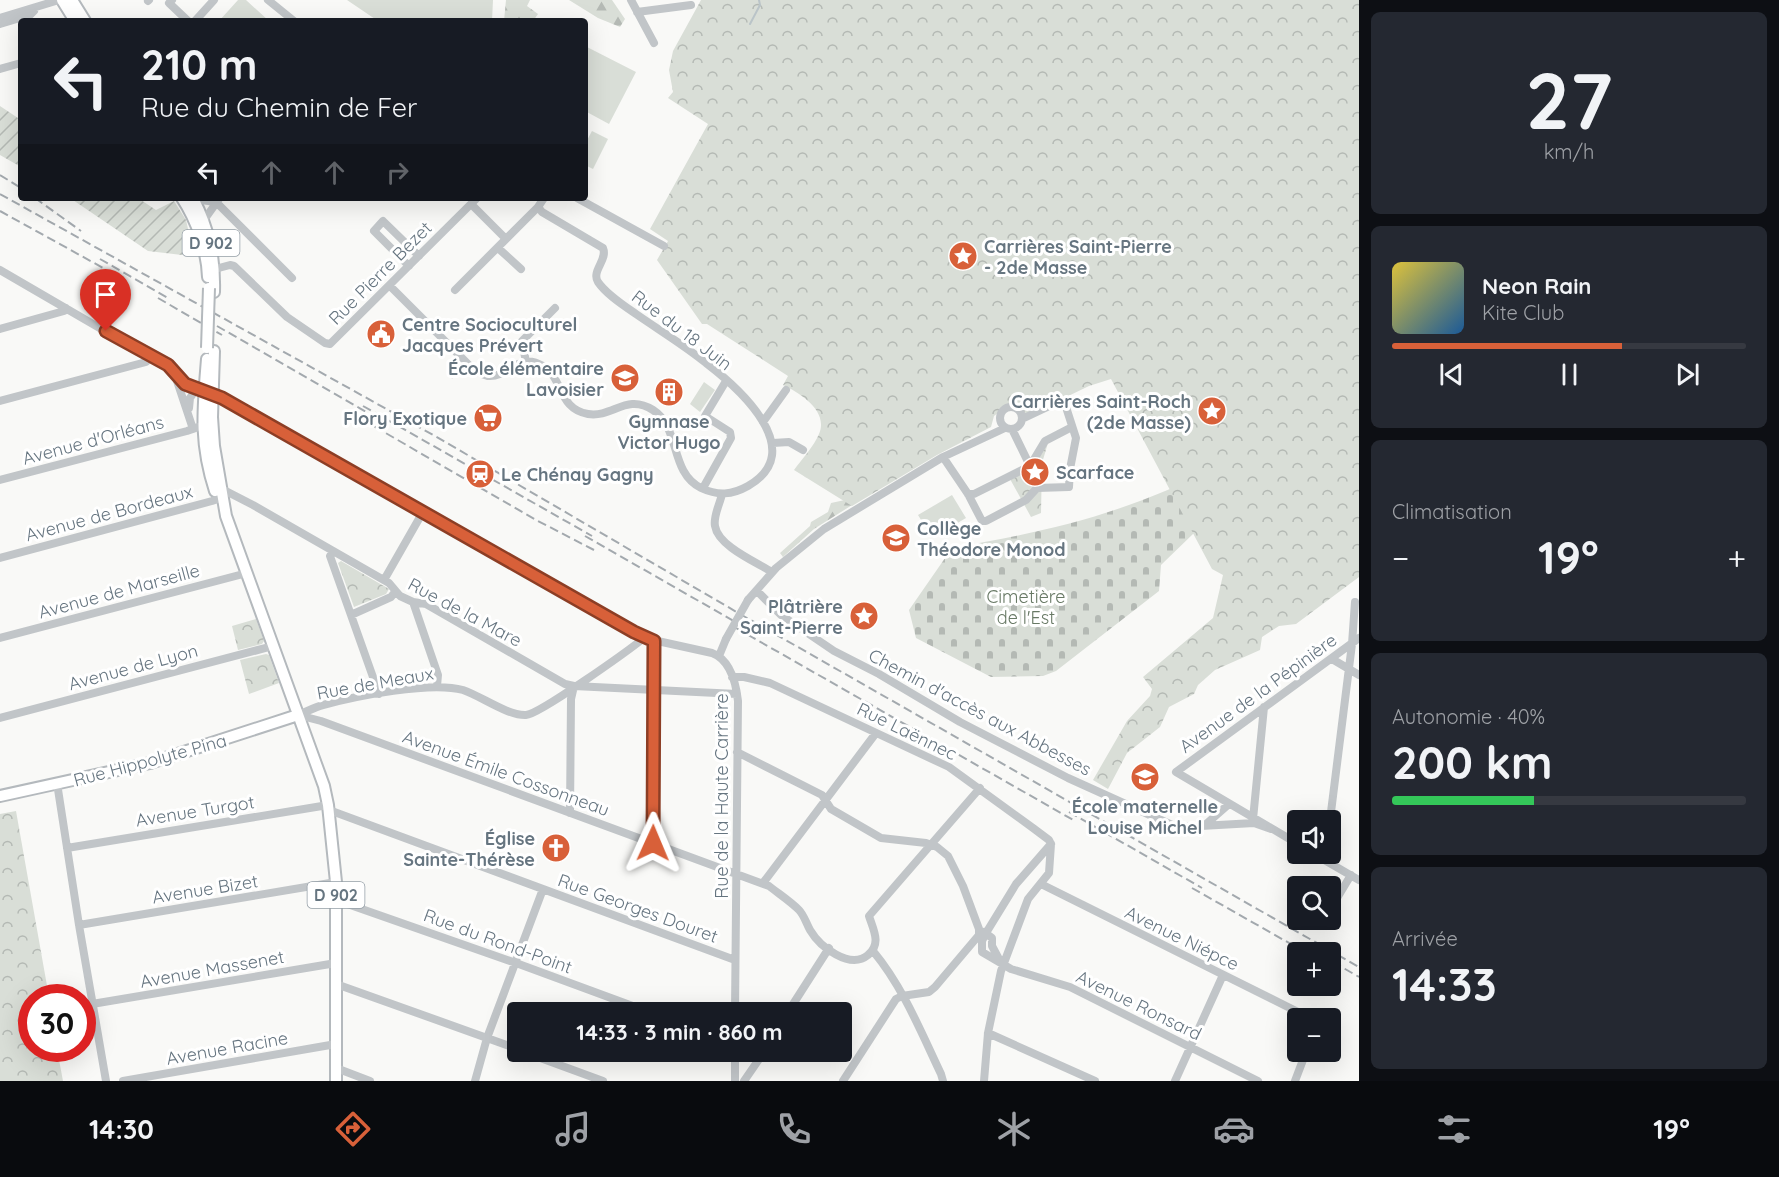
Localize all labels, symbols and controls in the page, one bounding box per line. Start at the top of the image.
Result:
text: 210 m [141,38,258,91]
icon: left [42,42,120,120]
text: 27 [1525,51,1613,149]
text: Rue du Chemin de Fer [141,90,417,124]
text: km/h [1544,139,1594,164]
icon: left [192,156,225,189]
icon: ahead [255,156,288,189]
icon: ahead [318,156,351,189]
icon: right [381,156,414,189]
street label: Rue Pierre Bezet [323,216,437,330]
road number: D 902 [182,230,240,256]
place label: Carrières Saint-Pierre - 2de Masse [984,235,1172,279]
place icon: Carrières Saint-Pierre - 2de Masse [947,240,979,272]
pin [80,269,131,331]
text: Neon Rain [1482,272,1591,300]
icon: arrive [89,278,122,311]
street label: Rue du 18 Juin [627,285,737,375]
text: Kite Club [1482,300,1564,325]
place label: Centre Socioculturel Jacques Prévert [402,313,577,357]
public building icon: Centre Socioculturel Jacques Prévert [365,318,397,350]
place label: École élémentaire Lavoisier [448,357,604,401]
icon: previous [1435,358,1468,391]
icon: pause [1553,358,1586,391]
icon: next [1671,358,1704,391]
school or university icon: École élémentaire Lavoisier [609,362,641,394]
building icon: Gymnase Victor Hugo [653,376,685,408]
place label: Carrières Saint-Roch (2de Masse) [1011,390,1191,434]
place icon: Carrières Saint-Roch (2de Masse) [1196,395,1228,427]
supermarket icon: Flory Exotique [472,402,504,434]
place label: Flory Exotique [343,407,467,430]
street label: Avenue d'Orléans [20,410,166,470]
place label: Gymnase Victor Hugo [618,410,720,454]
place icon: Scarface [1019,456,1051,488]
station icon: Le Chénay Gagny [464,458,496,490]
place label: Scarface [1056,461,1134,484]
place label: Le Chénay Gagny [501,463,654,486]
street label: Avenue de Bordeaux [23,480,196,546]
text: Climatisation [1392,499,1512,524]
place label: Collège Théodore Monod [917,517,1066,561]
school or university icon: Collège Théodore Monod [880,522,912,554]
text: 19° [1538,529,1599,585]
text: − [1392,537,1409,578]
text: + [1727,537,1746,578]
street label: Avenue de Marseille [36,558,202,624]
street label: Rue de la Mare [404,572,526,652]
park label: Cimetière de l'Est [986,585,1066,629]
place label: Plâtrière Saint-Pierre [740,595,843,639]
place icon: Plâtrière Saint-Pierre [848,600,880,632]
street label: Avenue de la Pépinière [1175,628,1341,758]
street label: Avenue de Lyon [66,639,200,695]
street label: Chemin d'accès aux Abbesses [865,643,1095,781]
street label: Rue de Meaux [315,661,435,705]
street label: Rue de la Haute Carrière [710,693,733,899]
street label: Rue Laënnec [853,697,961,765]
text: Autonomie · 40% [1392,704,1545,729]
street label: Avenue Émile Cossonneau [399,725,613,821]
street label: Rue Hippolyte Pina [71,728,229,792]
text: 200 km [1392,734,1553,790]
school or university icon: École maternelle Louise Michel [1129,761,1161,793]
street label: Avenue Turgot [134,790,256,832]
place label: École maternelle Louise Michel [1072,795,1218,839]
map controls [1287,810,1341,1062]
button: sound [1287,810,1341,864]
position arrow [621,811,685,875]
place label: Église Sainte-Thérèse [403,827,535,871]
church icon: Église Sainte-Thérèse [540,832,572,864]
street label: Rue Georges Douret [555,868,721,948]
street label: Avenue Bizet [150,869,260,909]
button: search [1287,876,1341,930]
road number: D 902 [308,882,364,908]
street label: Avenue Niépce [1121,900,1243,976]
street label: Rue du Rond-Point [421,903,575,979]
text: Arrivée [1392,926,1458,951]
button: + [1287,942,1341,996]
street label: Avenue Massenet [138,945,286,993]
text: 14:33 [1392,956,1497,1012]
street label: Avenue Ronsard [1073,965,1205,1045]
speed limit sign: 30 [18,984,96,1062]
button: − [1287,1008,1341,1062]
text: 14:33 · 3 min · 860 m [576,1018,783,1046]
street label: Avenue Racine [164,1026,290,1070]
icon: directions [332,1108,374,1150]
icon: music [552,1108,594,1150]
icon: phone [773,1108,815,1150]
icon: climate [993,1108,1035,1150]
icon: car [1213,1108,1255,1150]
icon: filters [1433,1108,1475,1150]
text: 14:30 [89,1112,154,1146]
text: 19° [1653,1112,1690,1146]

